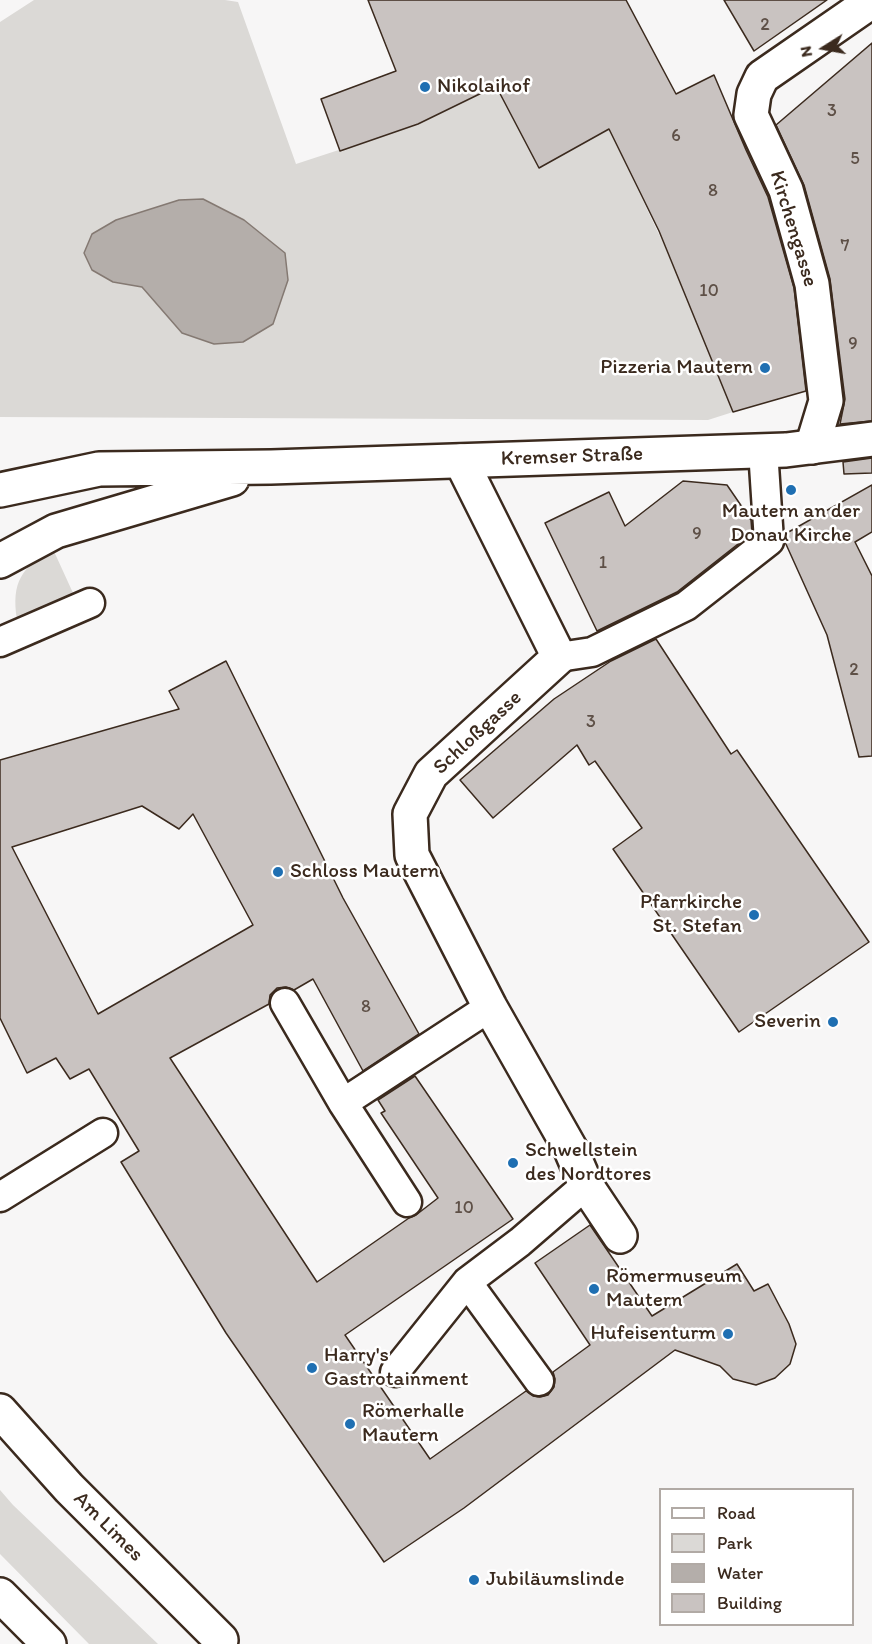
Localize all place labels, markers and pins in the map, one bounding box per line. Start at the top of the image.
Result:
place label: Nikolaihof [437,74,530,100]
marker: Nikolaihof [418,80,432,94]
place label: Pizzeria Mautern [600,355,753,381]
marker: Pizzeria Mautern [758,361,772,375]
marker: Mautern an der Donau Kirche [784,483,798,497]
place label: Mautern an der Donau Kirche [722,499,860,549]
place label: Schloss Mautern [290,859,439,885]
marker: Schloss Mautern [271,865,285,879]
place label: Pfarrkirche St. Stefan [640,890,742,940]
marker: Pfarrkirche St. Stefan [747,908,761,922]
place label: Severin [754,1009,821,1035]
marker: Severin [826,1015,840,1029]
place label: Schwellstein des Nordtores [525,1138,651,1188]
marker: Schwellstein des Nordtores [506,1156,520,1170]
place label: Römermuseum Mautern [606,1264,742,1314]
marker: Römermuseum Mautern [587,1282,601,1296]
place label: Hufeisenturm [590,1321,716,1347]
marker: Hufeisenturm [721,1327,735,1341]
place label: Harry's Gastrotainment [324,1343,468,1393]
marker: Harry's Gastrotainment [305,1361,319,1375]
place label: Römerhalle Mautern [362,1399,464,1449]
marker: Römerhalle Mautern [343,1417,357,1431]
place label: Jubiläumslinde [486,1567,624,1593]
marker: Jubiläumslinde [467,1573,481,1587]

